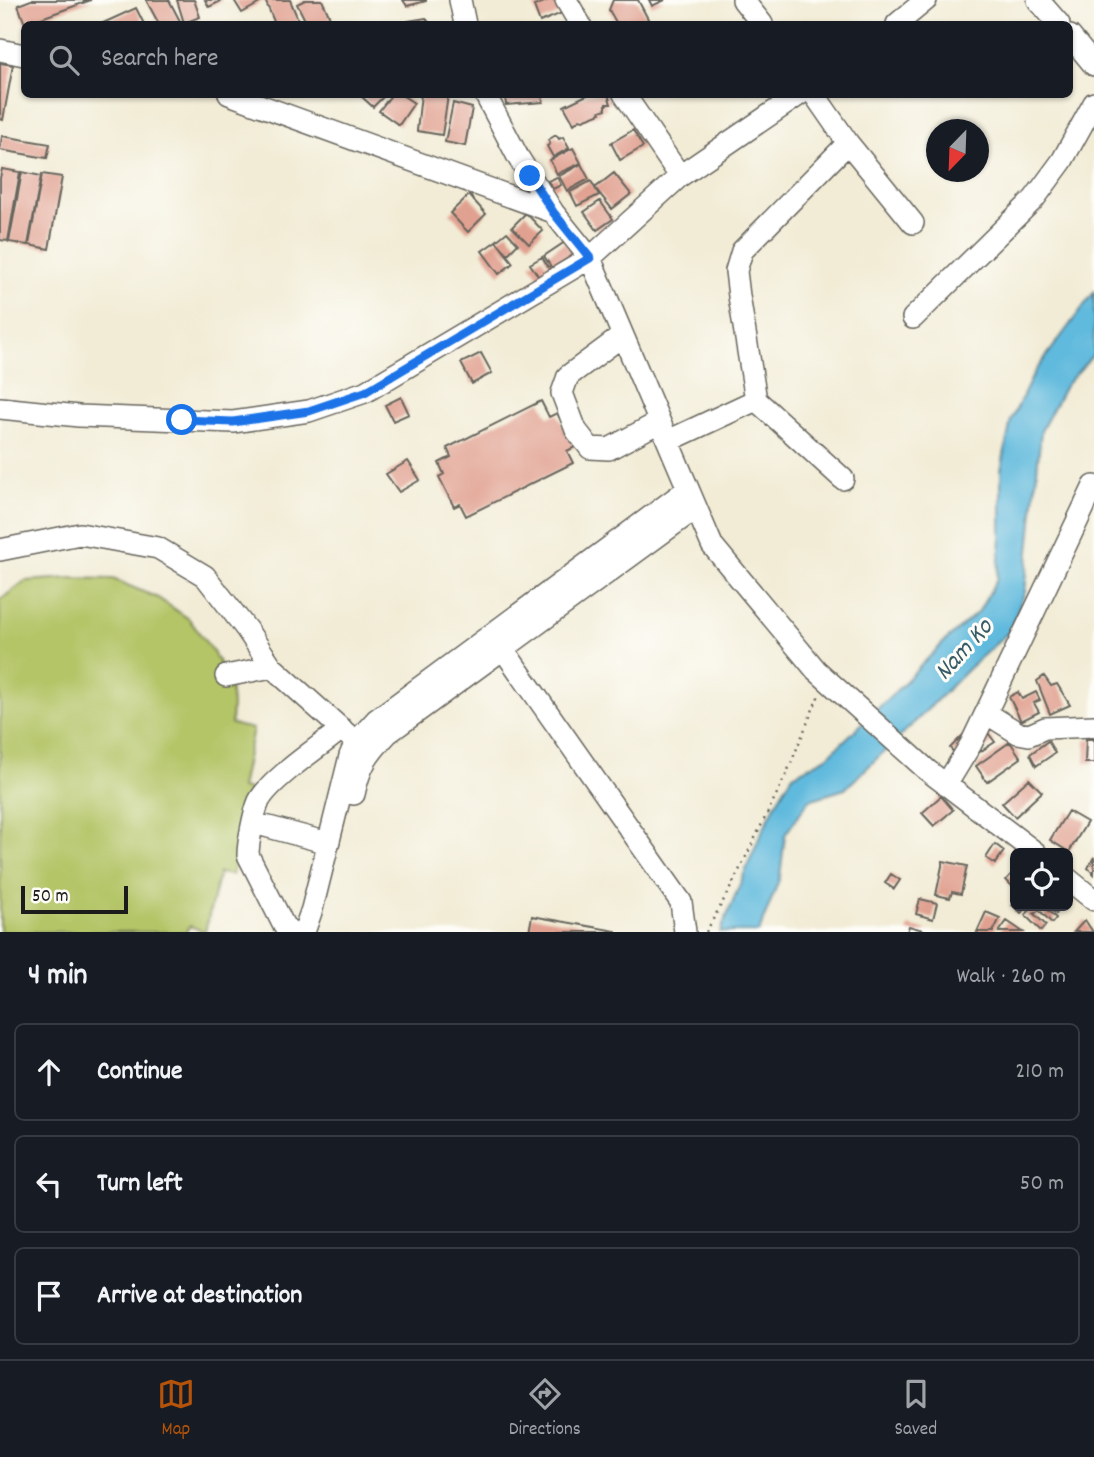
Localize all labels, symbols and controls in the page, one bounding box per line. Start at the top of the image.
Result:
search box [21,21,1073,98]
icon: search [45,41,83,79]
text: Search here [101,41,219,78]
north arrow [926,119,989,182]
route end [514,160,545,191]
route start [166,404,197,435]
water label: Nam Ko [927,610,1004,690]
map controls [1010,848,1073,911]
button: locate [1010,848,1073,911]
scale bar [21,883,128,915]
text: 50 m [32,884,69,911]
text: 4 min [28,956,87,999]
text: Walk · 260 m [956,961,1066,994]
icon: ahead [30,1053,68,1091]
text: Continue [97,1054,182,1091]
text: 210 m [1015,1056,1064,1089]
icon: left [30,1165,68,1203]
text: Turn left [97,1166,183,1203]
text: 50 m [1020,1168,1064,1201]
icon: arrive [30,1277,68,1315]
text: Arrive at destination [97,1278,302,1315]
tab: Map [157,1375,195,1444]
tab: Directions [509,1375,581,1444]
tab: Saved [895,1375,937,1444]

